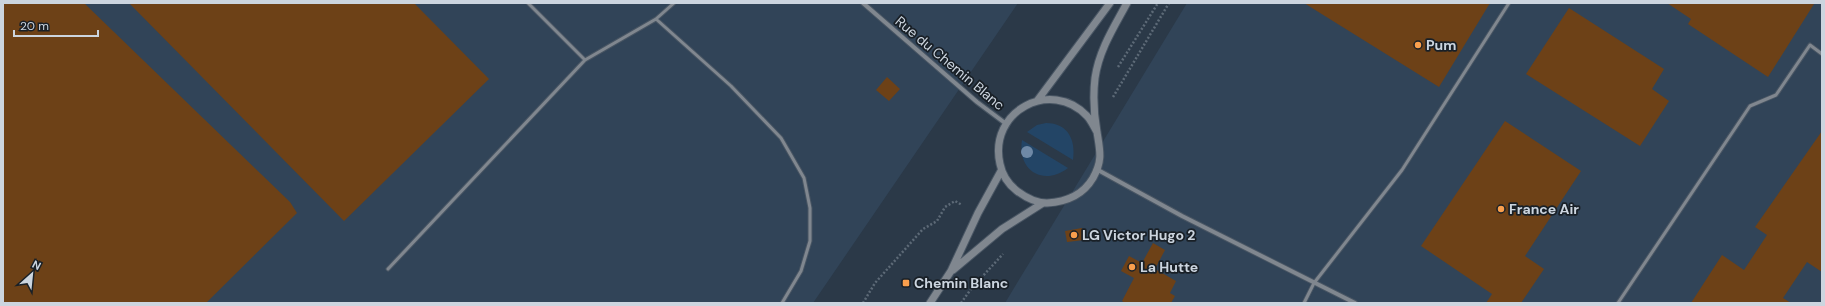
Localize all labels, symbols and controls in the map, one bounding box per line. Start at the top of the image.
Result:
scale bar [14,12,98,38]
street label: Rue du Chemin Blanc [892,12,1008,114]
text: 20 m [20,18,49,34]
place label: Pum [1426,36,1456,54]
marker: Pum [1413,40,1423,50]
place label: France Air [1509,200,1579,218]
marker: France Air [1496,204,1506,214]
place label: LG Victor Hugo 2 [1082,226,1195,244]
marker: LG Victor Hugo 2 [1069,230,1079,240]
north arrow [12,254,52,294]
text: N [30,257,43,273]
place label: La Hutte [1140,258,1198,276]
marker: La Hutte [1127,262,1137,272]
place label: Chemin Blanc [914,274,1008,292]
marker: Chemin Blanc [901,278,911,288]

